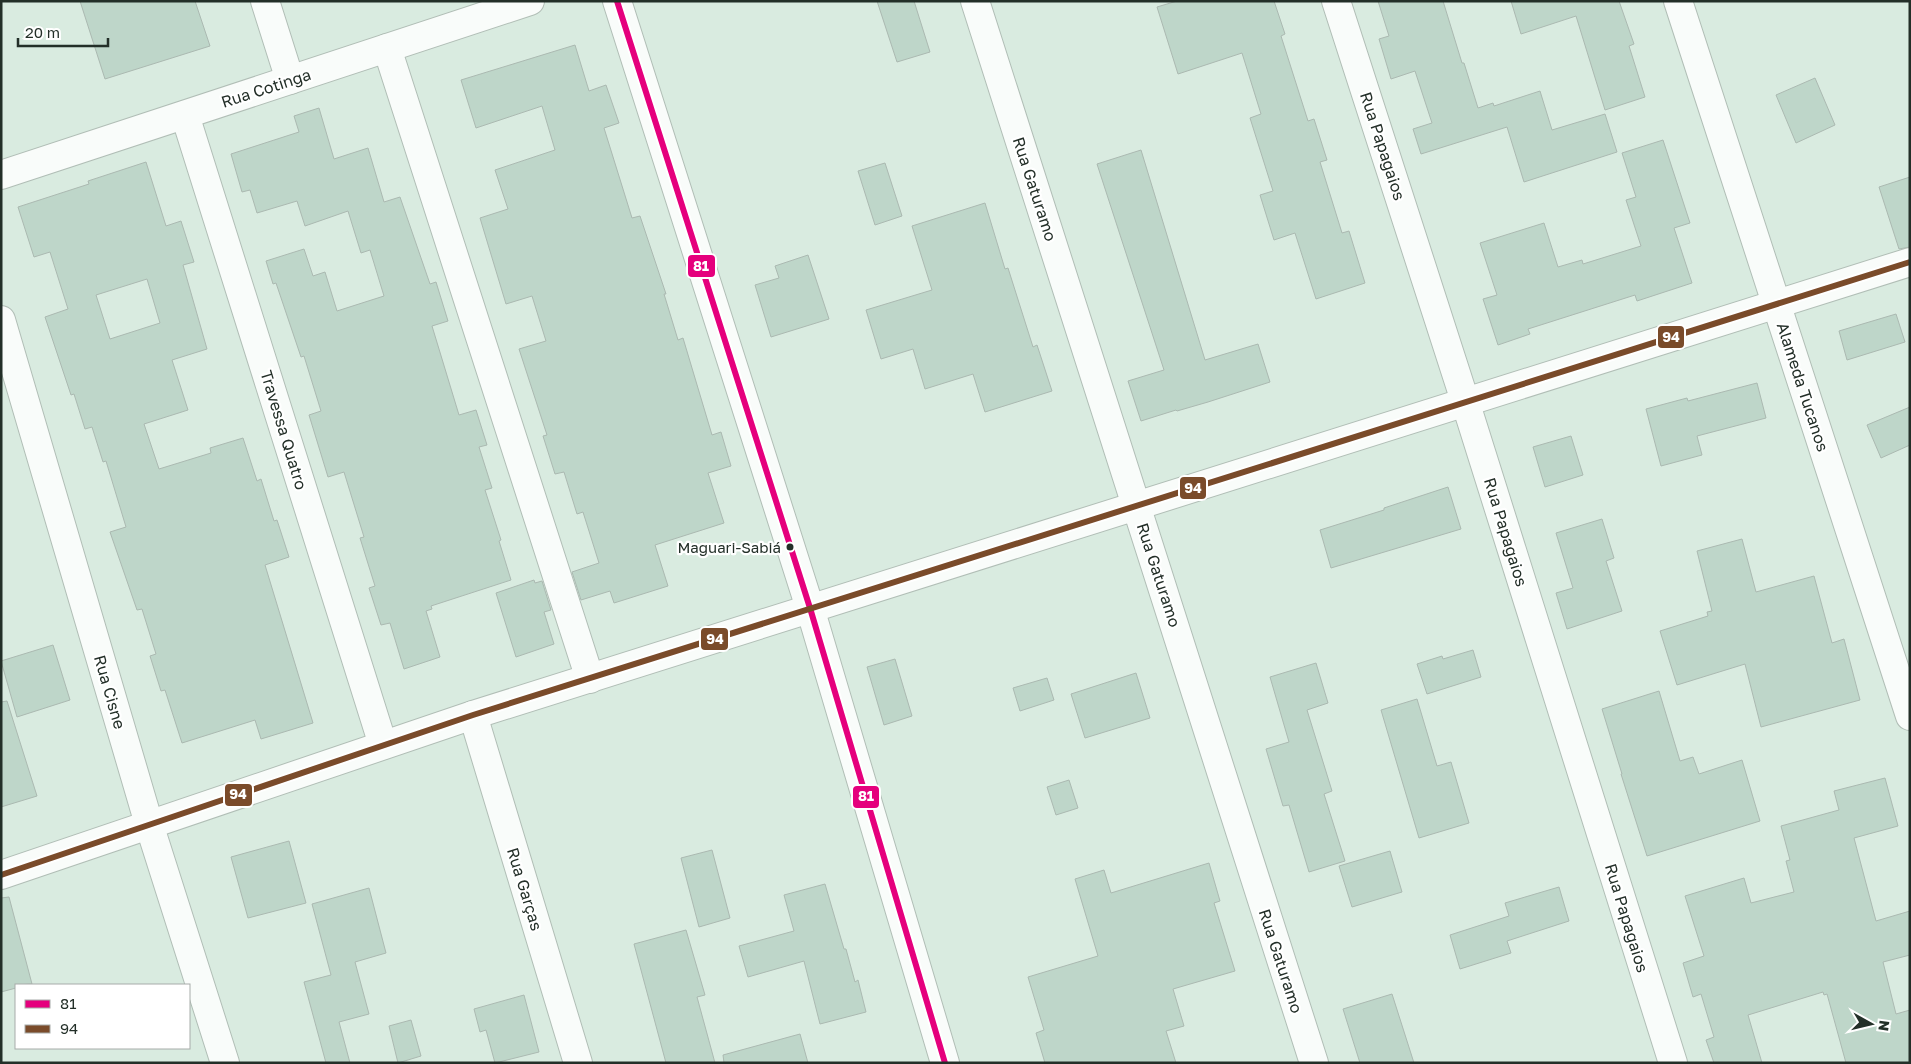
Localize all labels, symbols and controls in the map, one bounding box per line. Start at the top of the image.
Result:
scale bar [18,15,108,47]
text: 20 m [25,23,60,41]
street label: Rua Cotinga [219,64,313,112]
street label: Rua Papagaios [1356,89,1410,203]
street label: Rua Gaturamo [1009,134,1061,244]
line badge: 81 [687,254,716,278]
text: 81 [693,257,709,274]
street label: Alameda Tucanos [1773,320,1833,454]
line badge: 94 [1657,325,1685,349]
text: 94 [1662,328,1680,345]
street label: Travessa Quatro [256,368,312,492]
street label: Rua Papagaios [1480,475,1532,589]
line badge: 94 [1179,476,1207,500]
text: 94 [1184,479,1202,496]
street label: Rua Gaturamo [1133,520,1185,630]
place label: Maguari-Sabiá [677,538,781,556]
marker: Maguari-Sabiá [785,542,795,552]
line badge: 94 [700,627,729,651]
text: 94 [706,630,724,647]
street label: Rua Cisne [90,653,130,731]
line badge: 94 [224,783,253,807]
text: 94 [229,785,247,802]
line badge: 81 [852,785,880,809]
text: 81 [858,787,874,804]
street label: Rua Garças [503,845,547,933]
street label: Rua Papagaios [1601,861,1653,975]
street label: Rua Gaturamo [1255,906,1307,1016]
legend [15,984,190,1049]
text: 81 [60,994,76,1012]
north arrow [1846,999,1896,1049]
text: 94 [60,1019,78,1037]
text: N [1875,1019,1894,1032]

